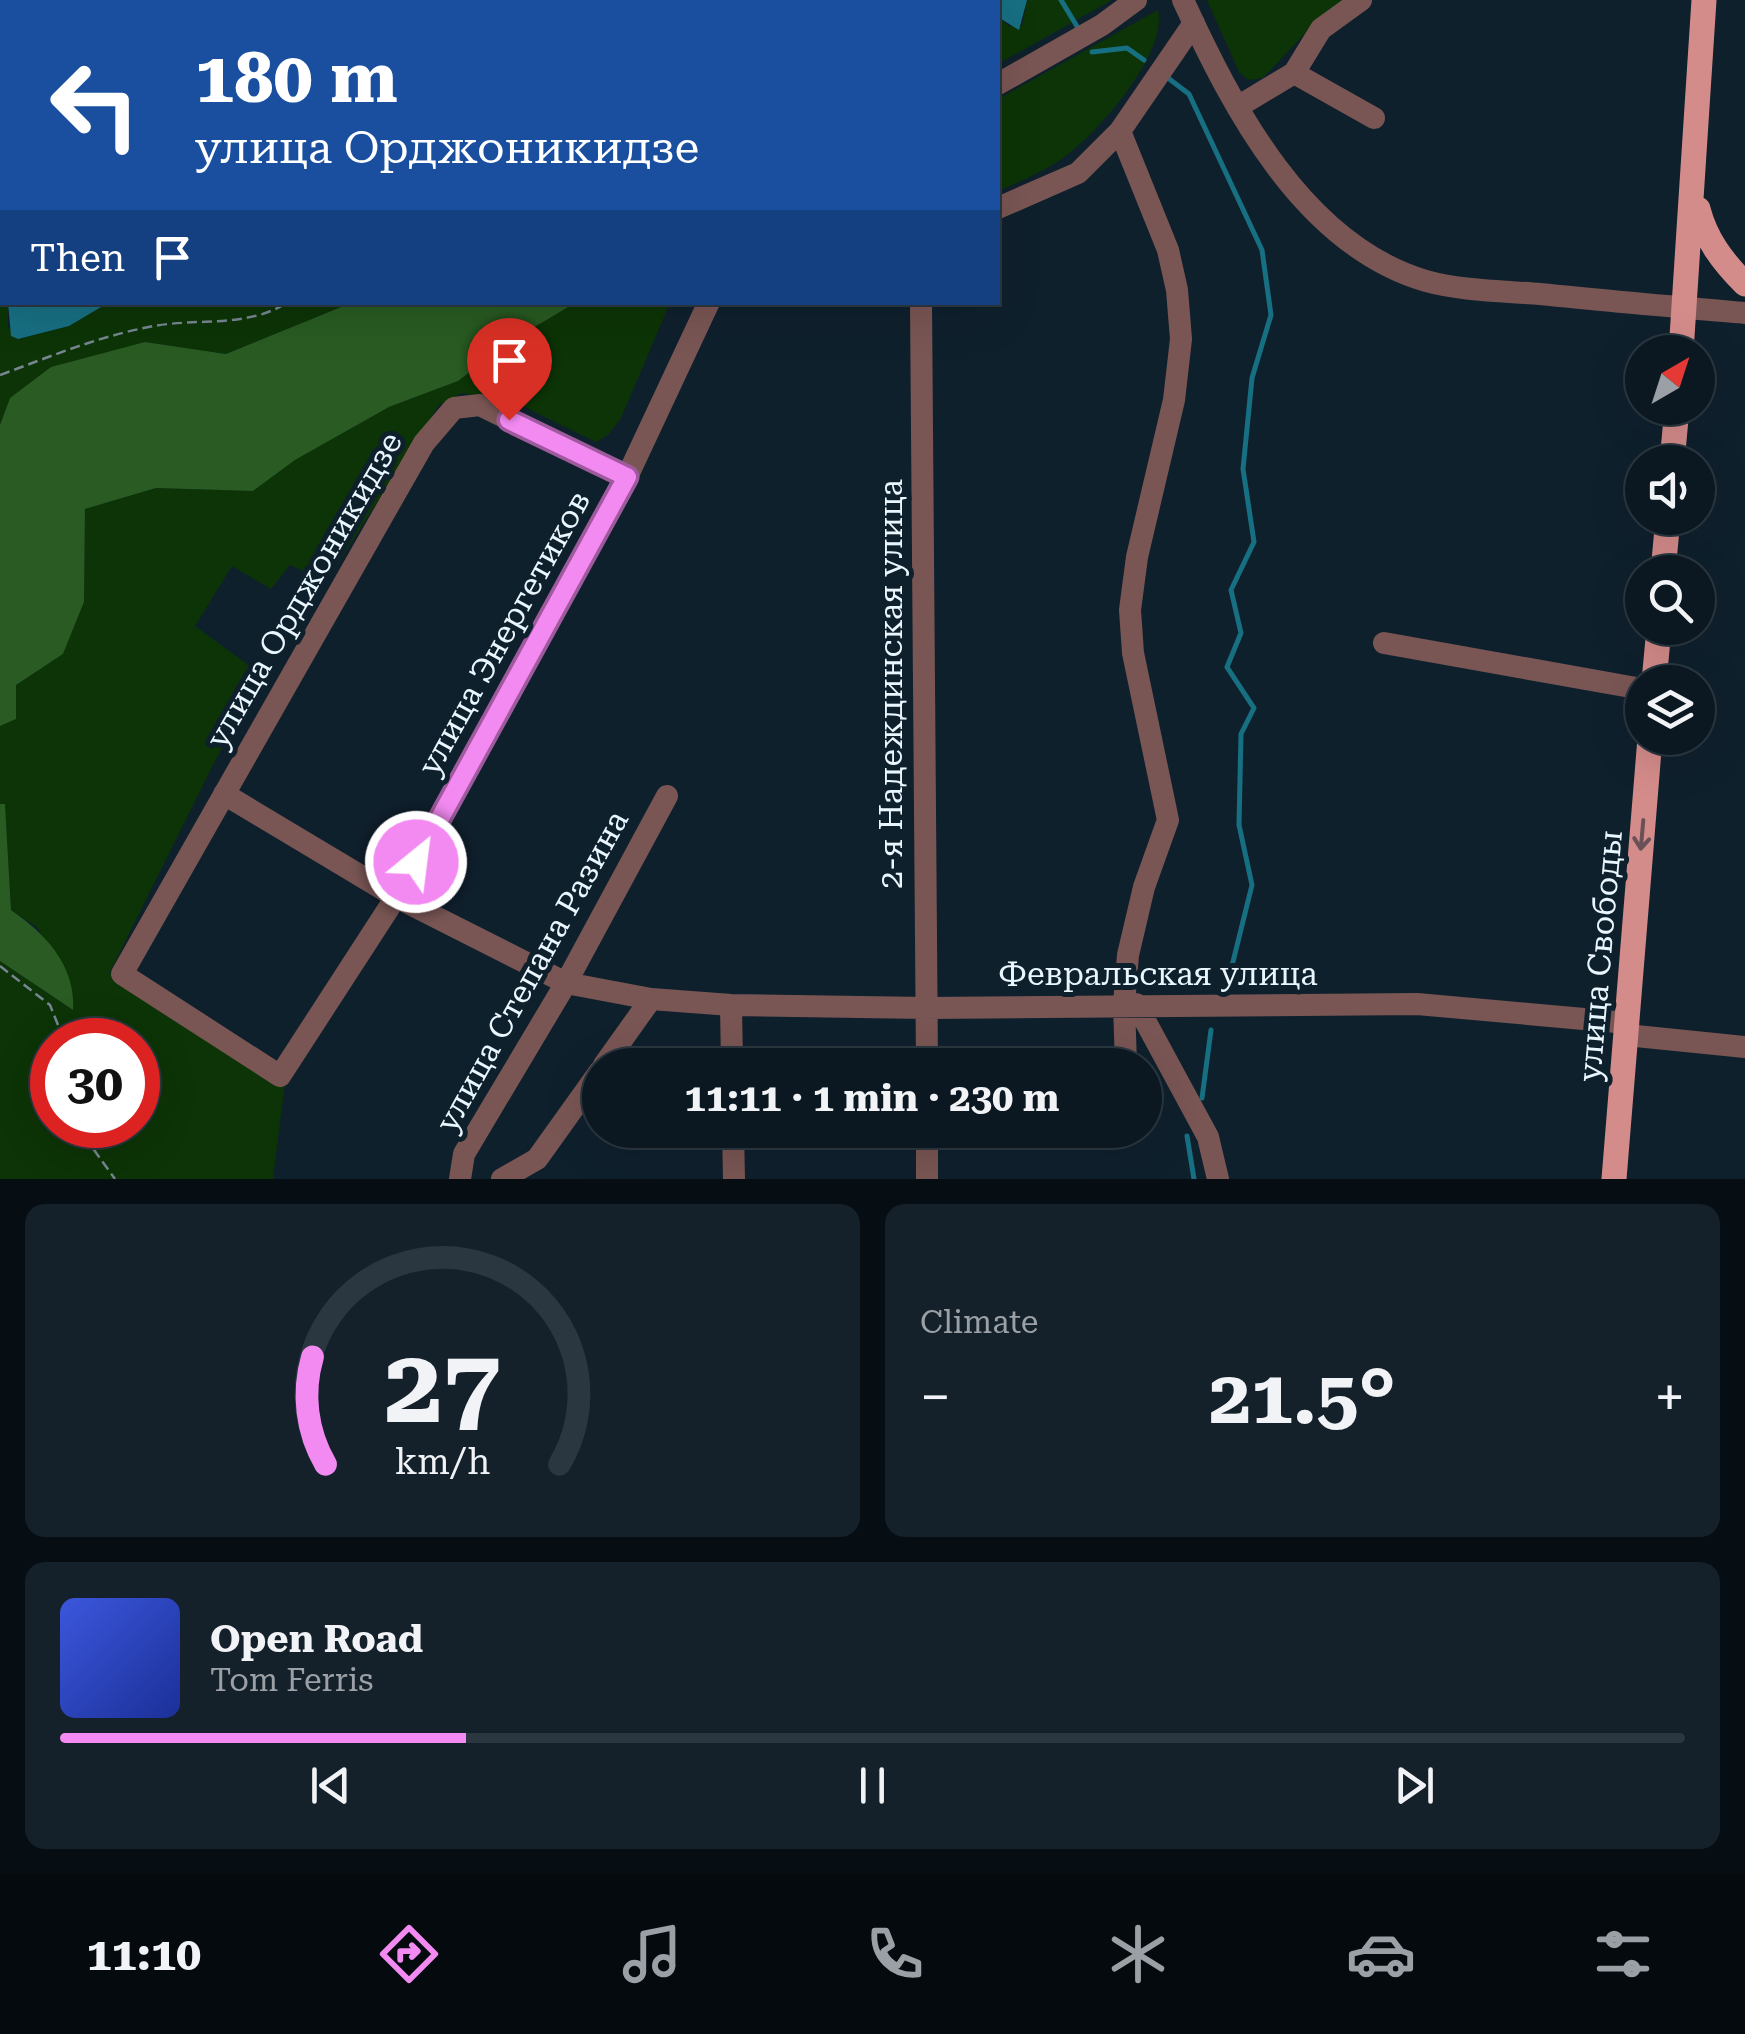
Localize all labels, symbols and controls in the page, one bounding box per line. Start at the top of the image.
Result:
text: 180 m [195,37,398,119]
icon: left [30,40,160,170]
text: улица Орджоникидзе [195,121,699,174]
icon: arrive [145,230,200,285]
text: Then [30,236,125,280]
pin [467,318,552,421]
icon: arrive [482,333,537,388]
north arrow [1625,335,1715,425]
map controls [1625,335,1715,755]
street label: улица Орджоникидзе [198,425,410,755]
button: sound [1625,445,1715,535]
street label: 2-я Надеждинская улица [872,479,910,889]
street label: улица Энергетиков [410,484,598,782]
button: search [1625,555,1715,645]
button: layers [1625,665,1715,755]
street label: улица Степана Разина [428,804,636,1138]
position arrow [364,810,468,914]
one-way arrow [1632,818,1651,850]
street label: улица Свободы [1570,829,1630,1083]
street label: Февральская улица [998,955,1318,993]
speed limit sign: 30 [30,1018,160,1148]
text: 11:11 · 1 min · 230 m [685,1076,1059,1120]
text: Climate [920,1303,1038,1341]
text: 27 [384,1326,501,1447]
text: 21.5° [1209,1353,1396,1441]
text: − [920,1365,951,1429]
text: + [1654,1365,1685,1429]
text: km/h [395,1441,490,1483]
text: Open Road [210,1617,423,1661]
text: Tom Ferris [210,1661,373,1699]
icon: previous [303,1758,358,1813]
icon: pause [845,1758,900,1813]
icon: next [1387,1758,1442,1813]
icon: directions [374,1919,444,1989]
icon: music [617,1919,687,1989]
icon: phone [860,1919,930,1989]
icon: climate [1103,1919,1173,1989]
icon: car [1346,1919,1416,1989]
icon: filters [1588,1919,1658,1989]
text: 11:10 [86,1928,201,1981]

